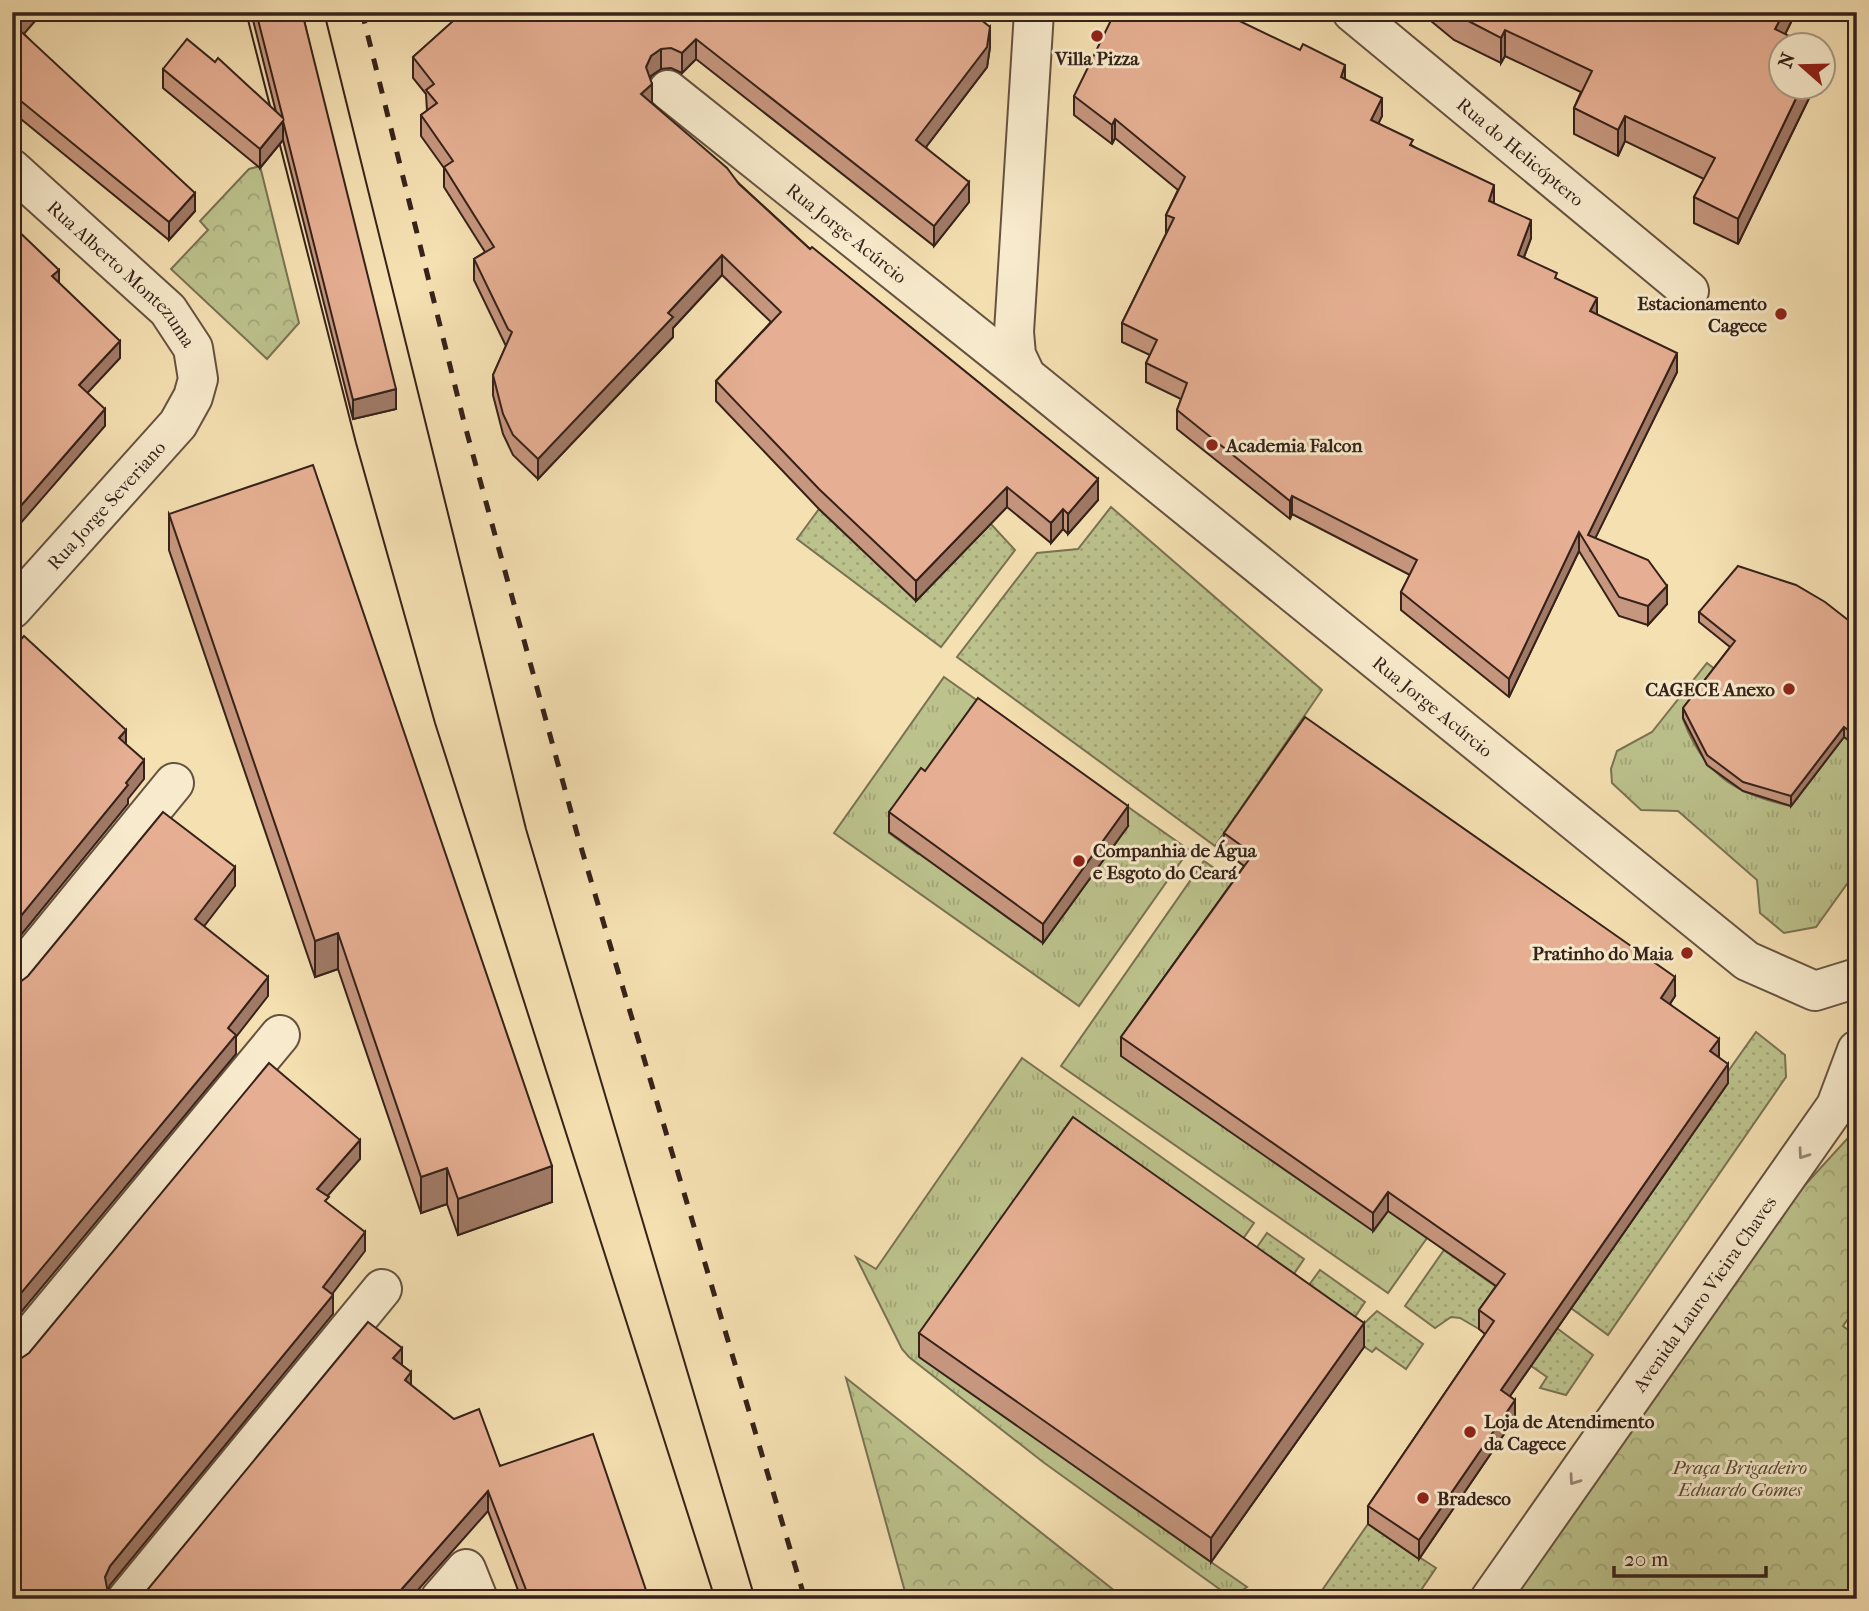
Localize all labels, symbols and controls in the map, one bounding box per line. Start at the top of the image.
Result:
marker: Villa Pizza [1089,28,1105,44]
north arrow [1768,32,1838,102]
place label: Villa Pizza [1054,48,1140,70]
text: N [1774,49,1800,71]
street label: Rua do Helicóptero [1452,94,1588,212]
street label: Rua Jorge Acúrcio [782,179,911,289]
street label: Rua Alberto Montezuma [42,196,199,352]
place label: Estacionamento Cagece [1637,293,1768,337]
marker: Estacionamento Cagece [1773,306,1789,322]
place label: Academia Falcon [1225,435,1363,457]
street label: Rua Jorge Severiano [43,437,171,575]
marker: Academia Falcon [1204,437,1220,453]
street label: Rua Jorge Acúrcio [1368,652,1497,762]
place label: CAGECE Anexo [1645,679,1775,701]
marker: CAGECE Anexo [1781,681,1797,697]
place label: Companhia de Água e Esgoto do Ceará [1093,839,1258,884]
marker: Companhia de Água e Esgoto do Ceará [1071,853,1087,869]
place label: Pratinho do Maia [1532,943,1674,965]
marker: Pratinho do Maia [1679,945,1695,961]
one-way arrow [1799,1146,1811,1159]
street label: Avenida Lauro Vieira Chaves [1628,1192,1781,1397]
place label: Loja de Atendimento da Cagece [1484,1411,1655,1455]
marker: Loja de Atendimento da Cagece [1462,1424,1478,1440]
park label: Praça Brigadeiro Eduardo Gomes [1672,1457,1807,1501]
one-way arrow [1570,1472,1582,1485]
place label: Bradesco [1437,1488,1511,1510]
marker: Bradesco [1415,1490,1431,1506]
scale bar [1614,1534,1766,1578]
text: 20 m [1624,1547,1669,1571]

